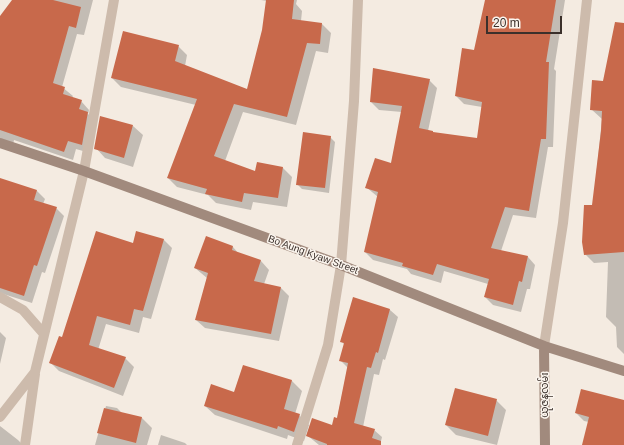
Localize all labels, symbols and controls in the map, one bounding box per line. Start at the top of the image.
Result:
scale bar [488,8,564,34]
text: 20 m [493,16,520,30]
street label: Bo Aung Kyaw Street [266,233,360,277]
street label: ယုဇနလမ်း [539,372,551,418]

